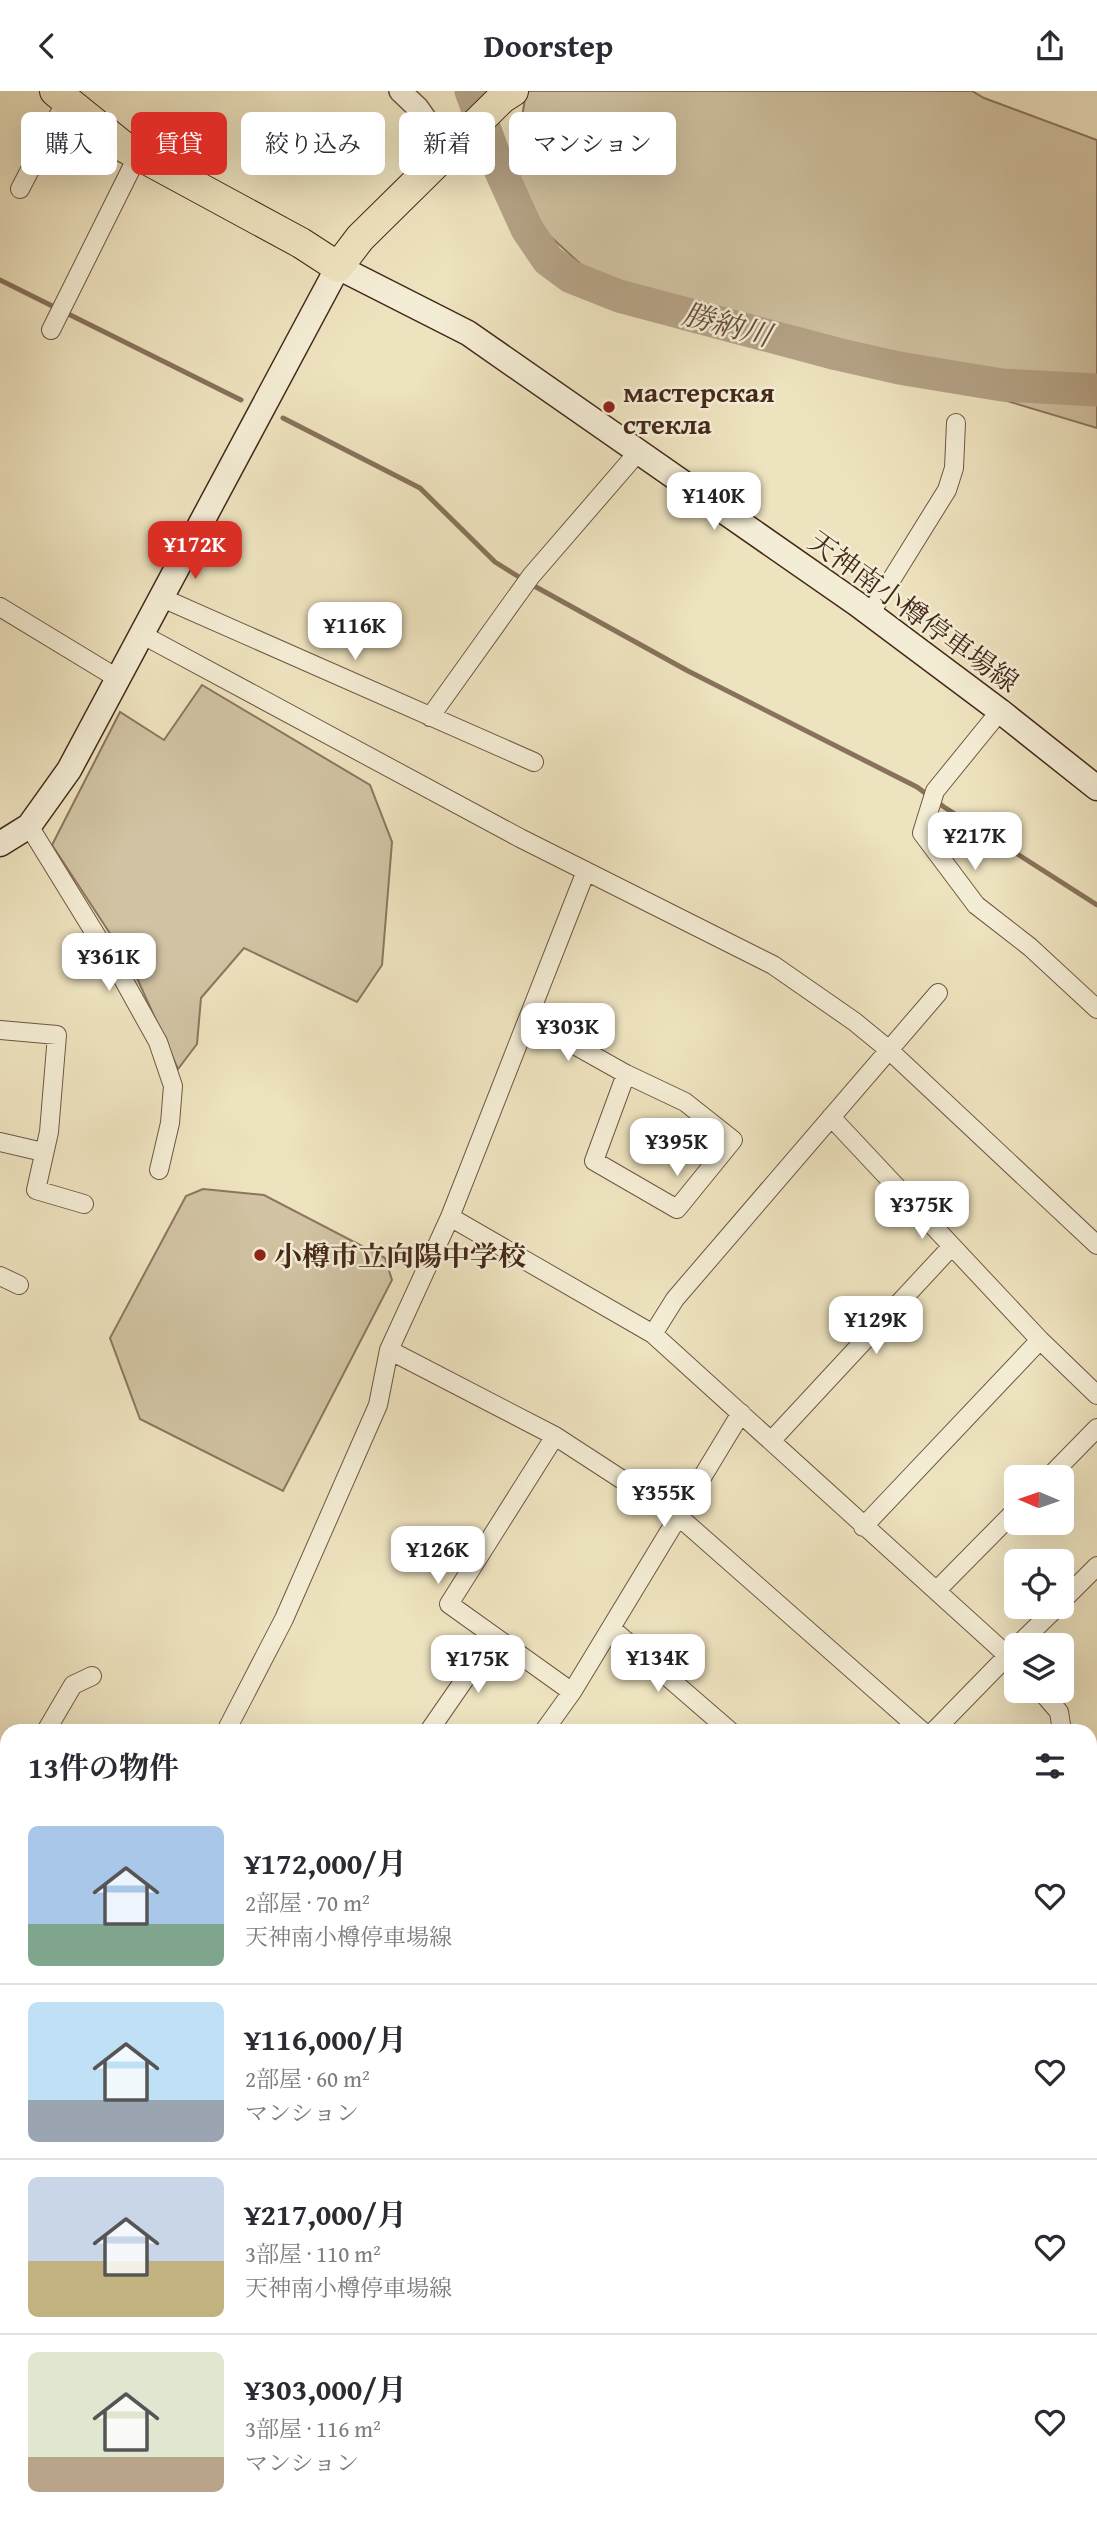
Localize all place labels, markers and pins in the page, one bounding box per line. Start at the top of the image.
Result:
place label: мастерская стекла [623,371,774,444]
marker: мастерская стекла [601,399,617,415]
pin: ¥140K [665,473,763,532]
pin: ¥172K [146,521,244,581]
pin: ¥116K [306,603,404,662]
pin: ¥217K [926,813,1024,872]
pin: ¥361K [60,933,158,993]
pin: ¥303K [519,1003,617,1063]
pin: ¥395K [628,1119,726,1178]
pin: ¥375K [873,1181,971,1241]
place label: 小樽市立向陽中学校 [274,1235,526,1276]
marker: 小樽市立向陽中学校 [252,1247,268,1263]
pin: ¥129K [827,1297,925,1356]
pin: ¥355K [615,1469,713,1529]
pin: ¥126K [389,1527,487,1586]
pin: ¥175K [429,1635,527,1695]
pin: ¥134K [609,1635,707,1694]

